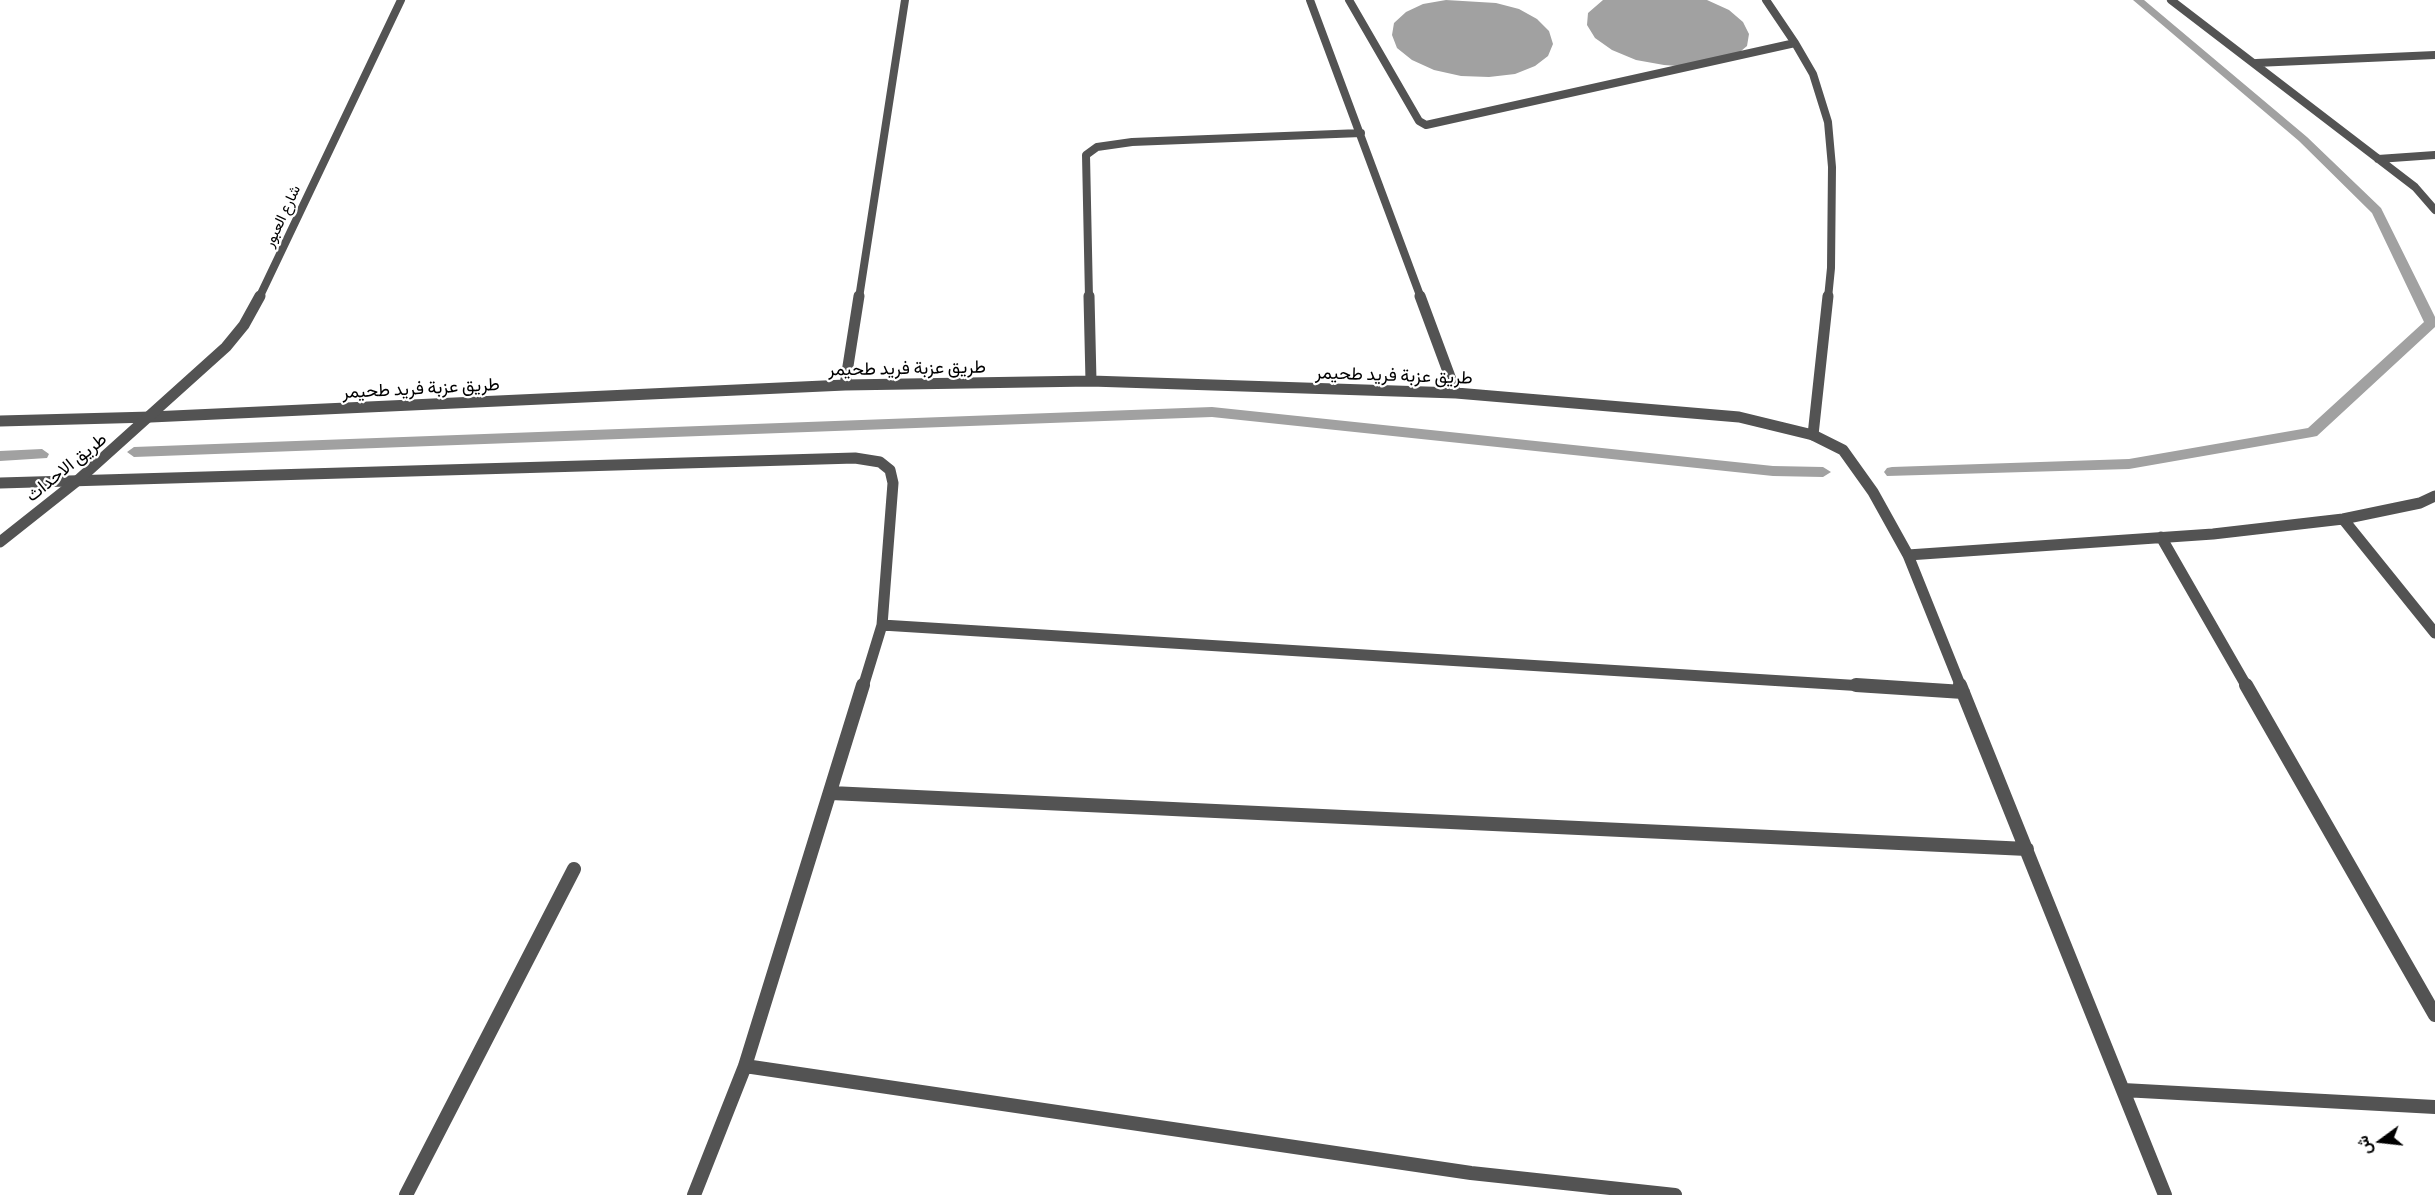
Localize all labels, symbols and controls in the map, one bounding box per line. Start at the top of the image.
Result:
street label: شارع العبور [260,182,304,250]
street label: طريق عزبة فريد طحيمر [828,356,986,380]
street label: طريق عزبة فريد طحيمر [1315,361,1473,389]
street label: طريق عزبة فريد طحيمر [342,373,500,403]
street label: طريق الاحداث [21,428,111,506]
north arrow [2351,1111,2411,1171]
text: ش [2351,1134,2375,1158]

